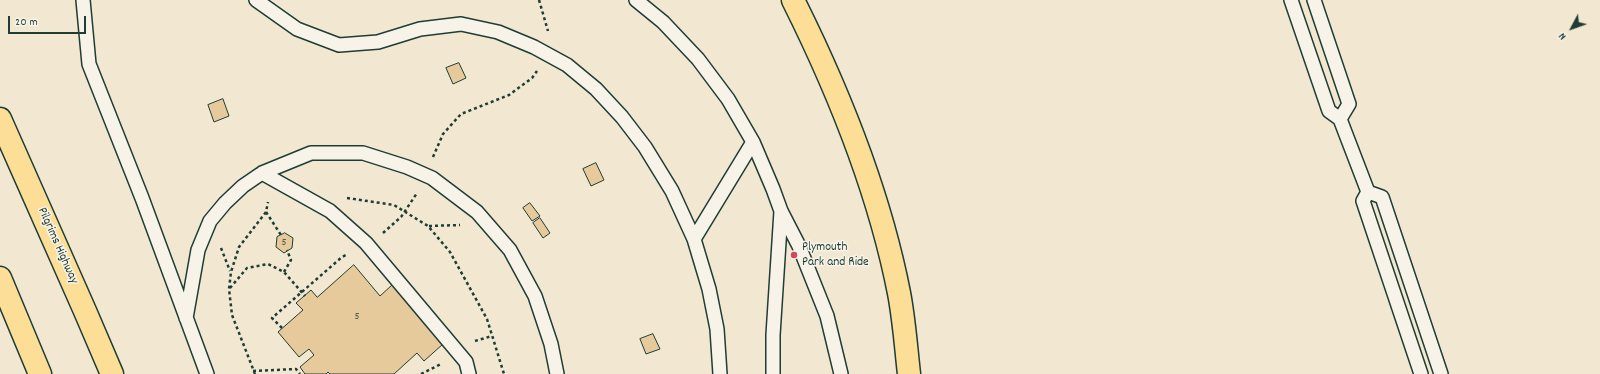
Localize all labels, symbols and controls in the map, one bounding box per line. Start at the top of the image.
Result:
scale bar [10,8,88,34]
north arrow [1552,8,1592,48]
text: 20 m [15,14,38,31]
text: N [1555,29,1571,43]
street label: Pilgrims Highway [33,205,81,287]
house number: 5 [281,236,287,250]
place label: Plymouth Park and Ride [802,240,869,271]
marker: Plymouth Park and Ride [789,250,799,260]
house number: 5 [354,310,360,324]

